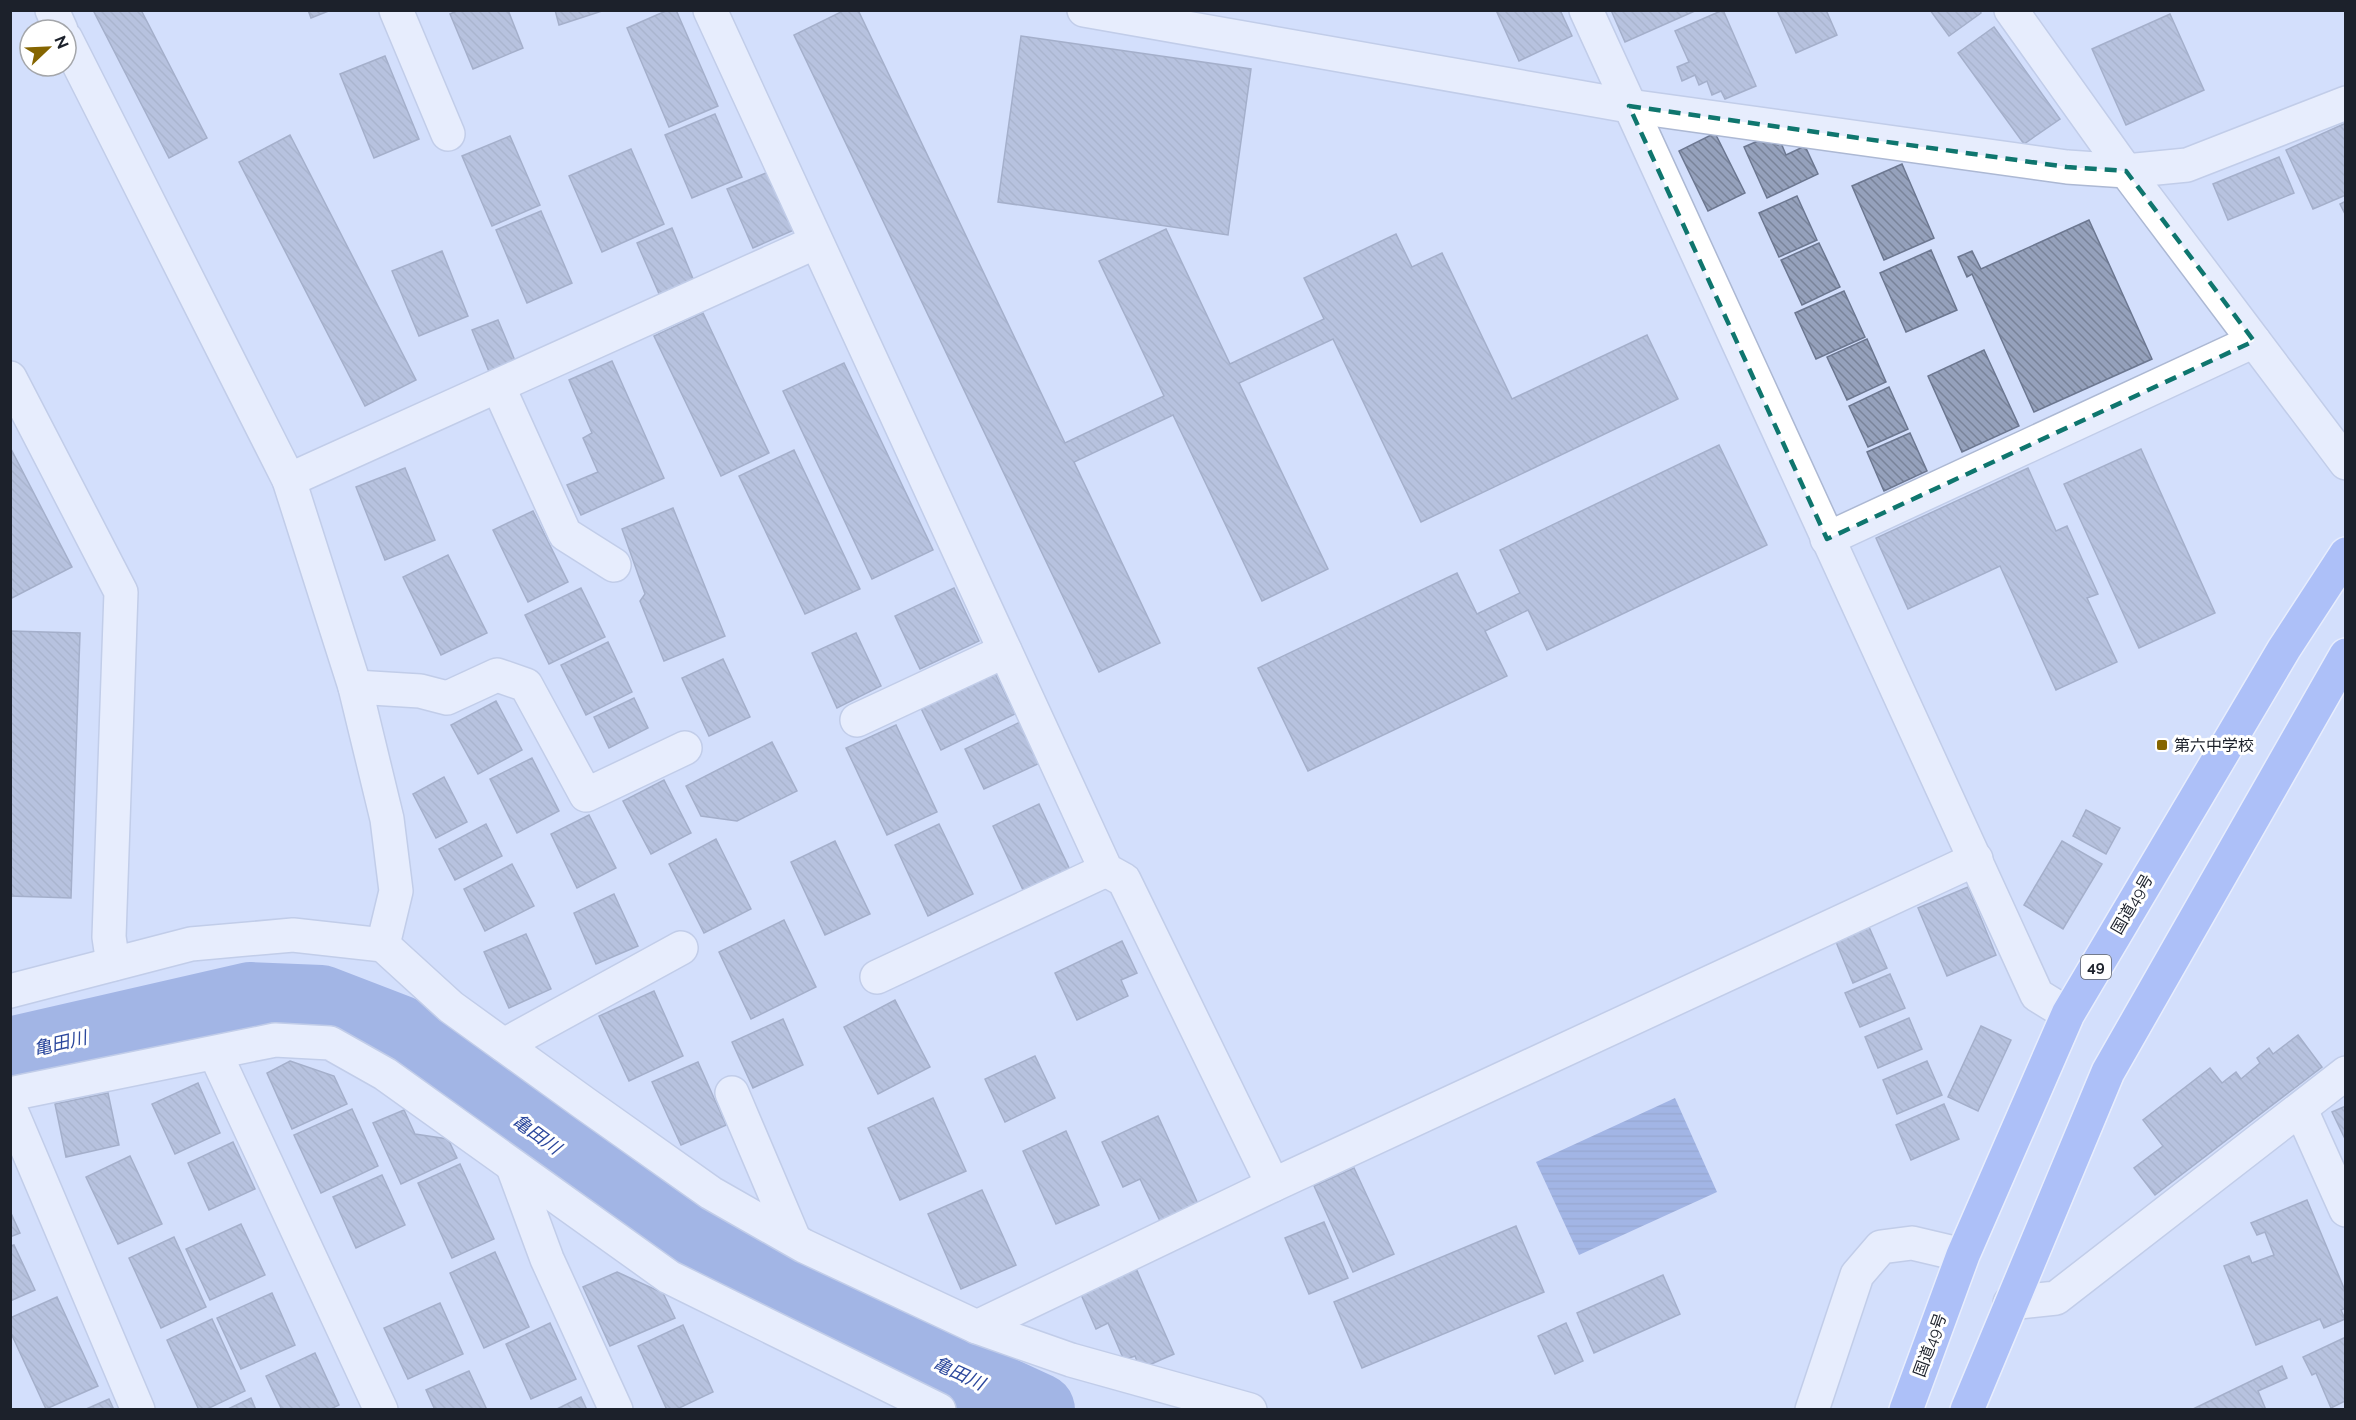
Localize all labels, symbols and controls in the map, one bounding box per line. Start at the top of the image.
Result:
north arrow [18,18,78,78]
text: N [50,33,72,52]
place label: 第六中学校 [2174,736,2254,755]
marker: 第六中学校 [2155,738,2169,752]
street label: 国道49号 [2107,871,2157,937]
road number: 49 [2081,955,2111,979]
water label: 亀田川 [31,1026,91,1059]
water label: 亀田川 [509,1110,567,1160]
street label: 国道49号 [1910,1311,1950,1379]
water label: 亀田川 [930,1352,990,1395]

